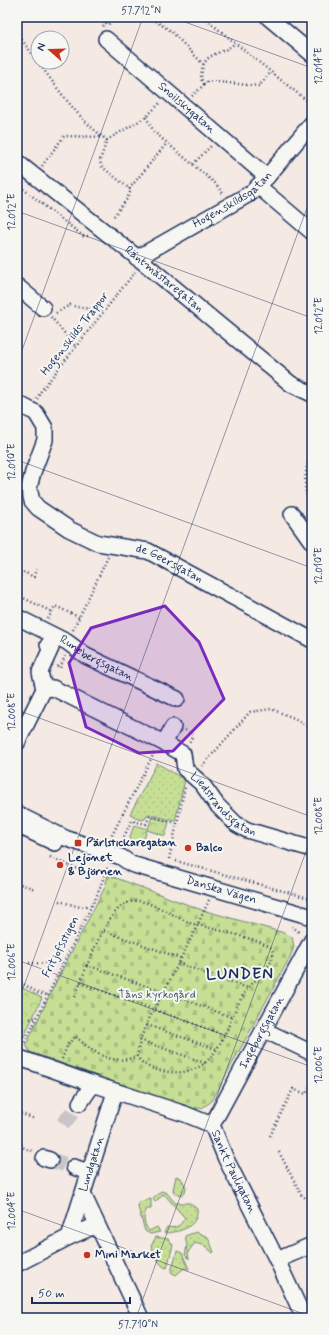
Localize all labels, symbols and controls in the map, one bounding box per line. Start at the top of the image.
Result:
text: 57.712°N [121,4,161,18]
north arrow [30,30,70,70]
text: N [34,41,49,53]
text: 12.014°E [312,47,326,85]
street label: Snoilskygatan [154,79,219,138]
street label: Hogenskildsgatan [190,168,276,232]
text: 12.012°E [5,193,19,231]
street label: Räntmästaregatan [121,242,207,316]
street label: Hogenskilds Trappor [37,289,114,380]
text: 12.012°E [312,297,326,335]
text: 12.010°E [5,443,19,481]
street label: de Geersgatan [135,541,206,587]
text: 12.010°E [312,547,326,585]
street label: Runebergsgatan [57,632,137,686]
text: 12.008°E [5,693,19,731]
street label: Liedstrandsgatan [186,769,258,840]
text: 12.008°E [312,797,326,835]
place label: Pärlstickaregatan [86,835,177,851]
marker: Pärlstickaregatan [73,838,83,848]
place label: Balco [196,840,222,856]
marker: Balco [183,843,193,853]
place label: Lejonet & Björnen [68,850,123,880]
marker: Lejonet & Björnen [55,860,65,870]
street label: Danska Vägen [184,872,258,908]
street label: Fritjofsstigen [39,913,83,981]
text: 12.006°E [5,943,19,981]
district label: LUNDEN [206,964,274,985]
park label: Tåns kyrkogård [118,987,196,1003]
street label: Ingeborgsgatan [236,993,288,1072]
text: 12.006°E [312,1046,326,1084]
street label: Sankt Pauligatan [207,1128,260,1217]
street label: Lundgatan [76,1134,109,1194]
text: 12.004°E [5,1192,19,1230]
place label: Mini Market [95,1247,161,1263]
marker: Mini Market [82,1250,92,1260]
scale bar [32,1279,130,1305]
text: 50 m [38,1286,65,1302]
text: 57.710°N [118,1318,158,1332]

